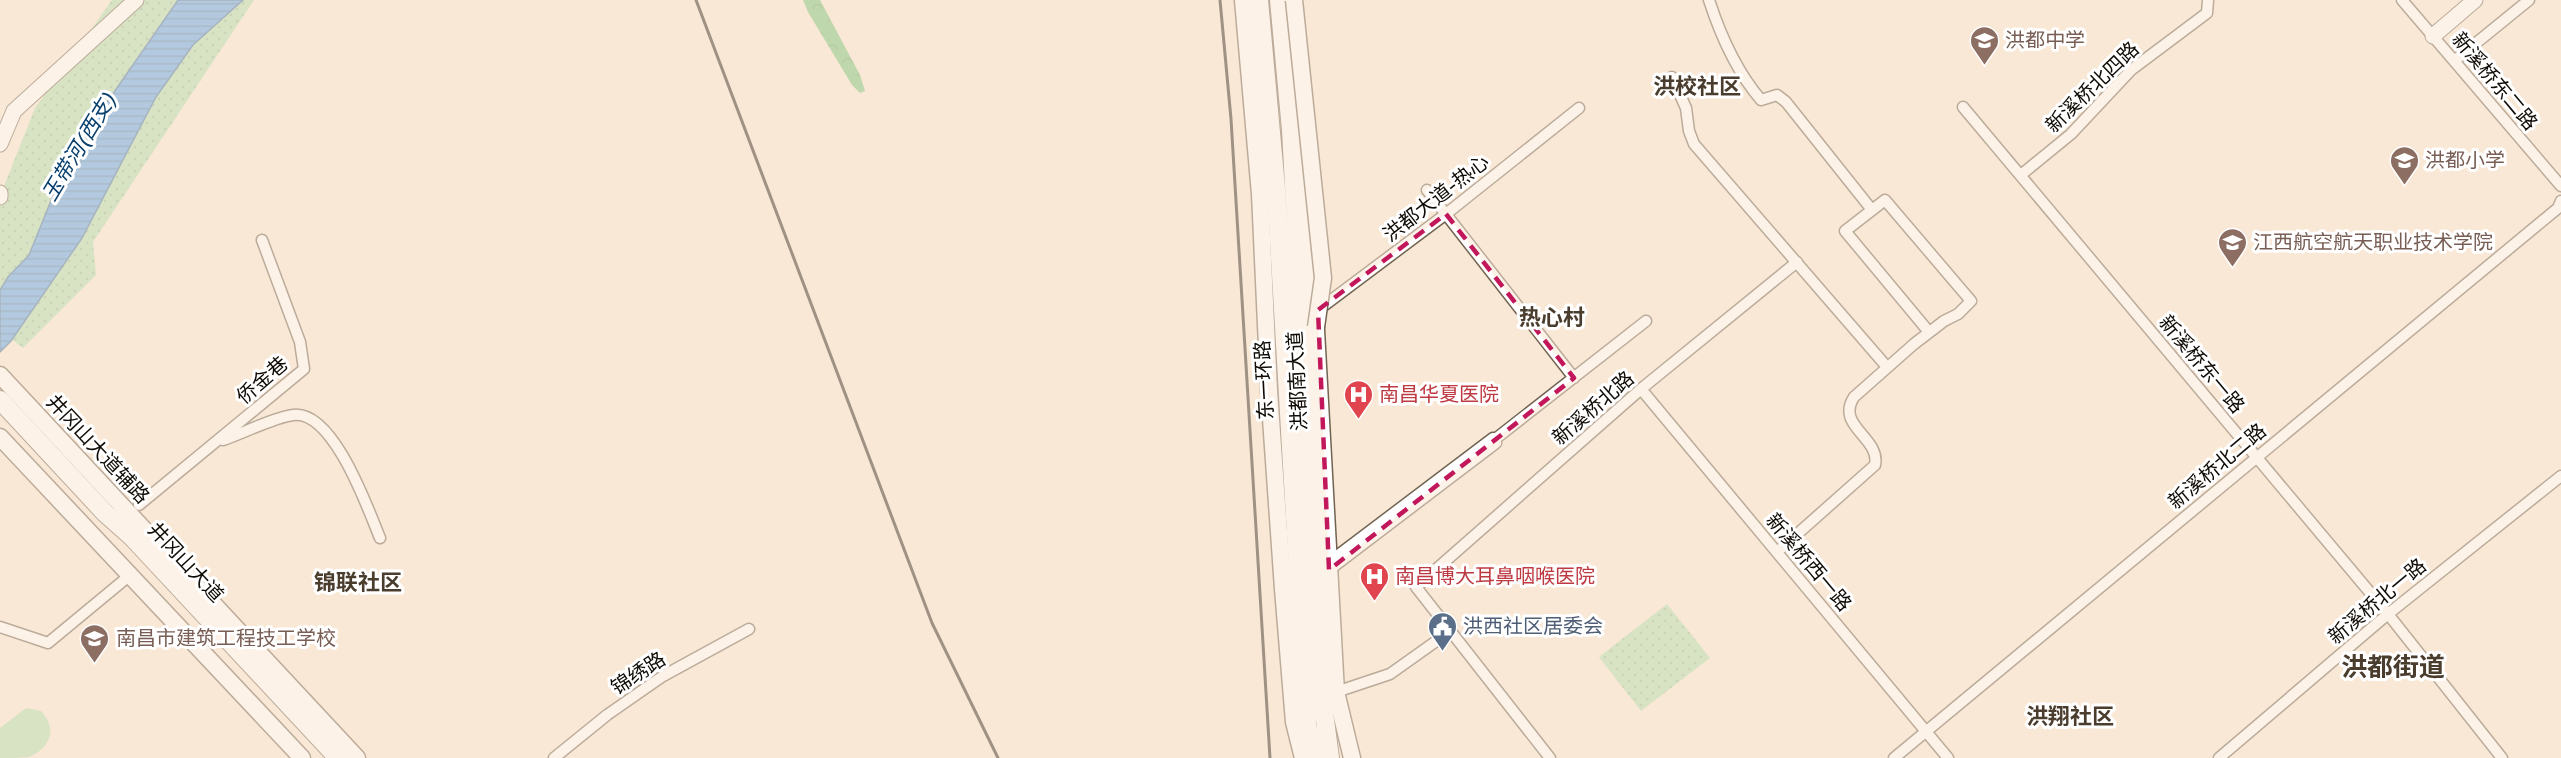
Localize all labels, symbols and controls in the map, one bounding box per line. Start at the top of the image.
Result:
school or university icon: 洪都中学 [1968,24,2000,66]
place label: 洪都中学 [2005,27,2085,51]
street label: 新溪桥东二路 [2448,27,2544,134]
street label: 新溪桥北四路 [2040,36,2143,137]
district label: 洪校社区 [1653,72,1741,99]
water label: 玉带河(西支) [36,88,120,205]
school or university icon: 洪都小学 [2388,144,2420,186]
place label: 洪都小学 [2425,147,2505,171]
street label: 洪都大道-热心 [1378,148,1493,246]
school or university icon: 江西航空航天职业技术学院 [2216,226,2248,268]
place label: 江西航空航天职业技术学院 [2253,229,2493,253]
district label: 热心村 [1519,303,1585,330]
street label: 新溪桥东一路 [2155,310,2251,417]
street label: 洪都南大道 [1281,330,1311,432]
street label: 东一环路 [1249,339,1277,421]
street label: 侨金巷 [231,351,292,408]
street label: 新溪桥北路 [1547,365,1638,449]
hospital icon: 南昌华夏医院 [1342,378,1374,420]
place label: 南昌华夏医院 [1379,381,1499,405]
street label: 井冈山大道辅路 [42,389,155,508]
street label: 新溪桥北二路 [2163,417,2270,513]
street label: 新溪桥西一路 [1762,508,1858,615]
street label: 井冈山大道 [144,517,230,606]
street label: 新溪桥北一路 [2323,552,2430,648]
hospital icon: 南昌博大耳鼻咽喉医院 [1358,560,1390,602]
place label: 南昌博大耳鼻咽喉医院 [1395,563,1595,587]
district label: 锦联社区 [314,568,402,595]
public building icon: 洪西社区居委会 [1426,610,1458,652]
place label: 洪西社区居委会 [1463,613,1603,637]
school or university icon: 南昌市建筑工程技工学校 [79,622,111,664]
place label: 南昌市建筑工程技工学校 [116,625,336,649]
street label: 锦绣路 [606,646,669,699]
district label: 洪都街道 [2341,651,2445,682]
district label: 洪翔社区 [2026,702,2114,729]

